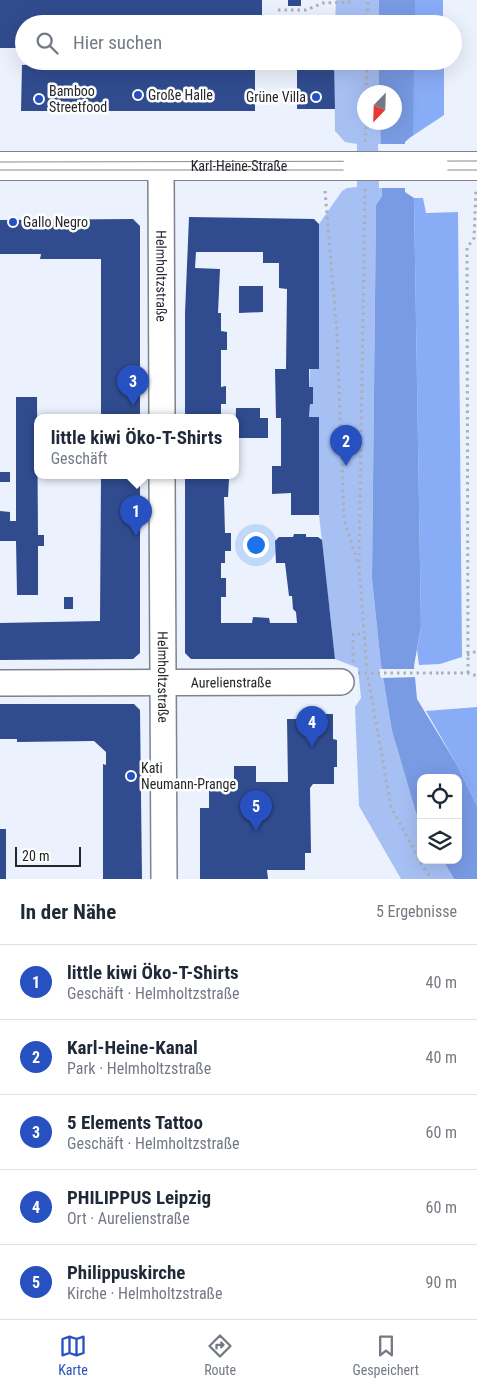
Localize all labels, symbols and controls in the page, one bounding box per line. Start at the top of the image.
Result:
search box [15,15,462,70]
icon: search [33,29,61,57]
text: Hier suchen [73,31,162,54]
place label: Bamboo Streetfood [49,83,107,115]
north arrow [357,85,402,130]
place label: Große Halle [148,87,213,103]
marker: Große Halle [132,89,144,101]
place label: Grüne Villa [246,89,306,105]
marker: Grüne Villa [310,91,322,103]
marker: Bamboo Streetfood [33,93,45,105]
street label: Karl-Heine-Straße [191,158,288,174]
place label: Gallo Negro [23,214,88,230]
marker: Gallo Negro [7,216,19,228]
street label: Helmholtzstraße [153,230,170,322]
pin: 3 [117,365,149,406]
popup [34,414,239,479]
pin: 2 [330,425,362,466]
text: little kiwi Öko-T-Shirts [51,426,222,449]
text: Geschäft [51,449,107,468]
pin: 1 [120,495,152,536]
your location [243,532,269,558]
street label: Helmholtzstraße [155,631,171,723]
street label: Aurelienstraße [191,674,272,690]
pin: 4 [296,706,328,747]
place label: Kati Neumann-Prange [141,760,236,792]
marker: Kati Neumann-Prange [125,770,137,782]
map controls [417,774,462,864]
button: locate [417,774,462,819]
pin: 5 [240,790,272,831]
button: layers [417,819,462,864]
scale bar [15,844,81,867]
text: 20 m [22,848,50,864]
text: In der Nähe [20,900,116,924]
text: 5 Ergebnisse [376,902,457,921]
text: little kiwi Öko-T-Shirts [67,961,239,984]
text: 1 [32,973,40,992]
text: 40 m [425,973,457,992]
text: Geschäft · Helmholtzstraße [67,984,240,1003]
text: Karl-Heine-Kanal [67,1036,198,1059]
text: 2 [32,1048,40,1067]
text: 40 m [425,1048,457,1067]
text: Park · Helmholtzstraße [67,1059,211,1078]
text: 5 Elements Tattoo [67,1111,203,1134]
text: 3 [32,1123,40,1142]
text: 60 m [425,1123,457,1142]
text: Geschäft · Helmholtzstraße [67,1134,240,1153]
text: PHILIPPUS Leipzig [67,1186,211,1209]
text: 4 [32,1198,40,1217]
text: 60 m [425,1198,457,1217]
text: Ort · Aurelienstraße [67,1209,190,1228]
text: Philippuskirche [67,1261,185,1284]
text: 5 [32,1273,40,1292]
text: 90 m [425,1273,457,1292]
text: Kirche · Helmholtzstraße [67,1284,222,1303]
tab: Karte [58,1332,88,1378]
tab: Route [204,1332,236,1378]
tab: Gespeichert [352,1332,419,1378]

